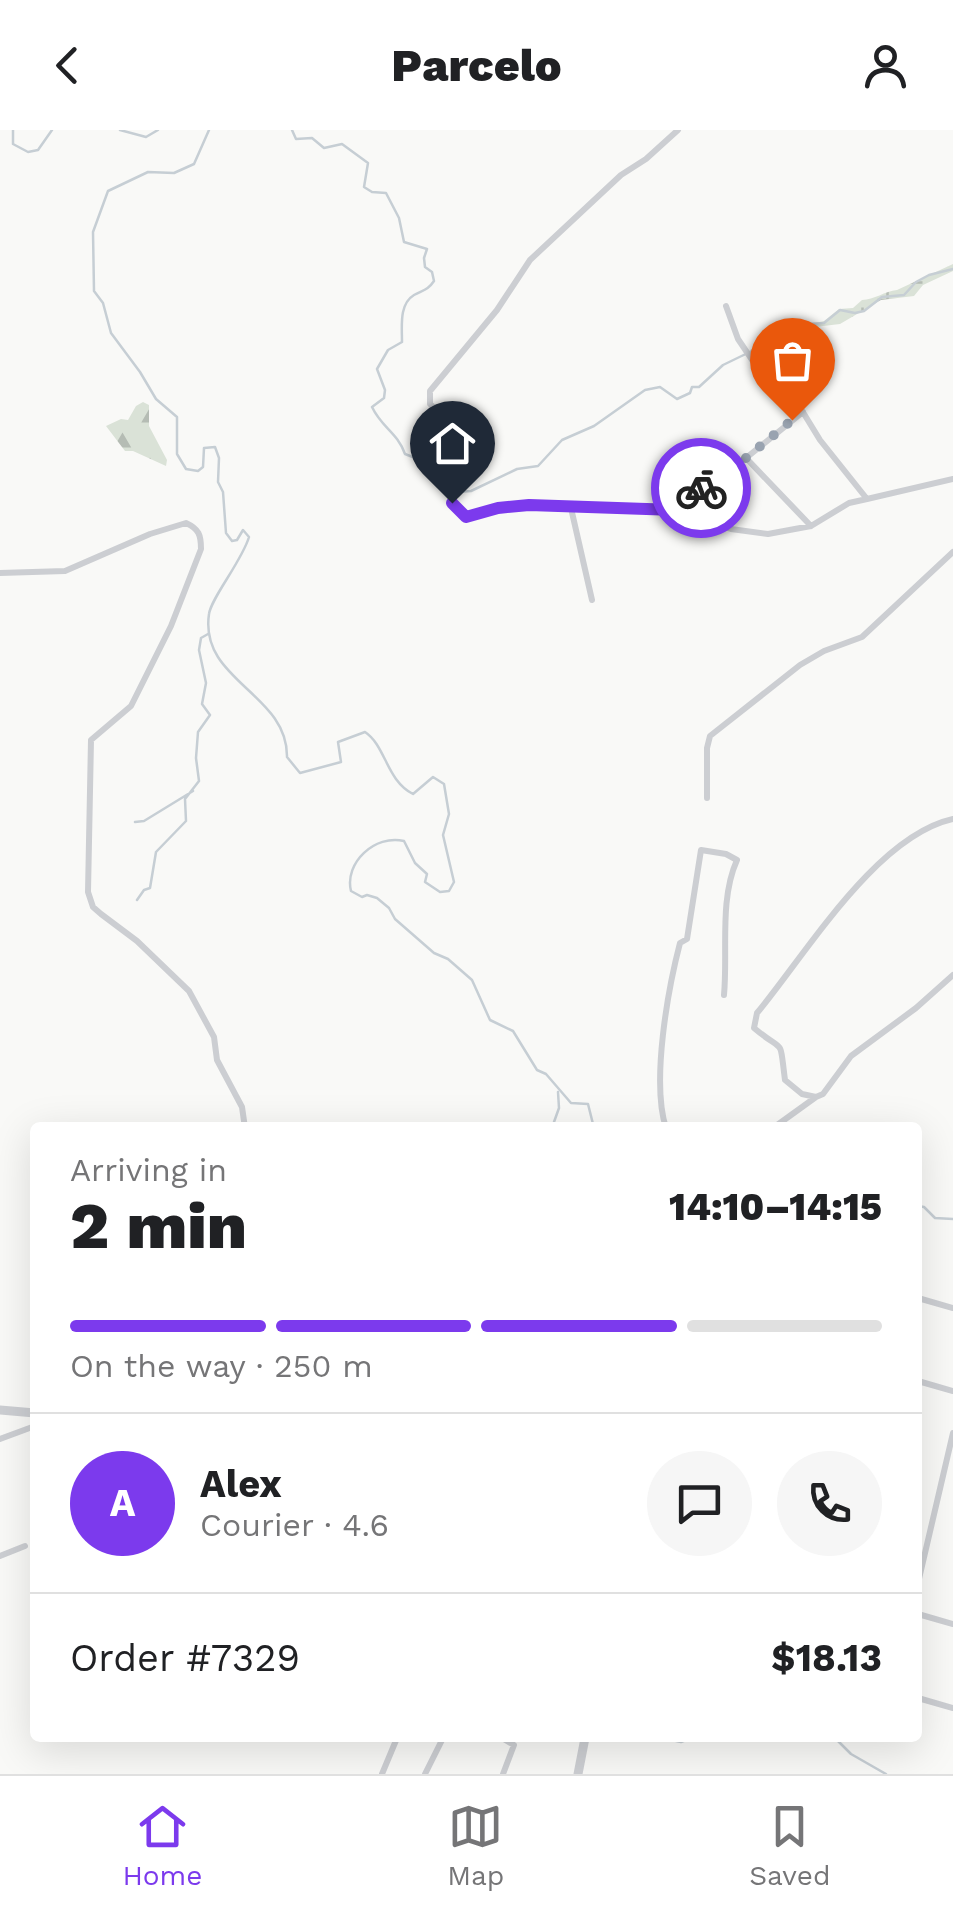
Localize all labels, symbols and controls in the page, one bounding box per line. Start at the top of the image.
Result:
icon: back [40,38,95,93]
icon: person [858,38,913,93]
text: Parcelo [391,39,562,92]
pin [750,318,835,421]
icon: bag [765,333,820,388]
pin [410,401,495,504]
icon: home [425,416,480,471]
courier [651,438,751,538]
icon: bike [674,461,729,516]
text: Arriving in [70,1151,227,1189]
text: 14:10–14:15 [669,1185,882,1229]
text: 2 min [70,1188,247,1264]
text: On the way · 250 m [70,1347,373,1385]
button: chat [647,1451,752,1556]
button: phone [777,1451,882,1556]
text: Alex [200,1462,282,1506]
text: A [110,1481,135,1525]
text: Courier · 4.6 [200,1506,389,1544]
text: Order #7329 [70,1636,300,1680]
text: $18.13 [771,1636,882,1680]
tab: Home [122,1799,202,1892]
tab: Map [447,1799,504,1892]
tab: Saved [749,1799,831,1892]

